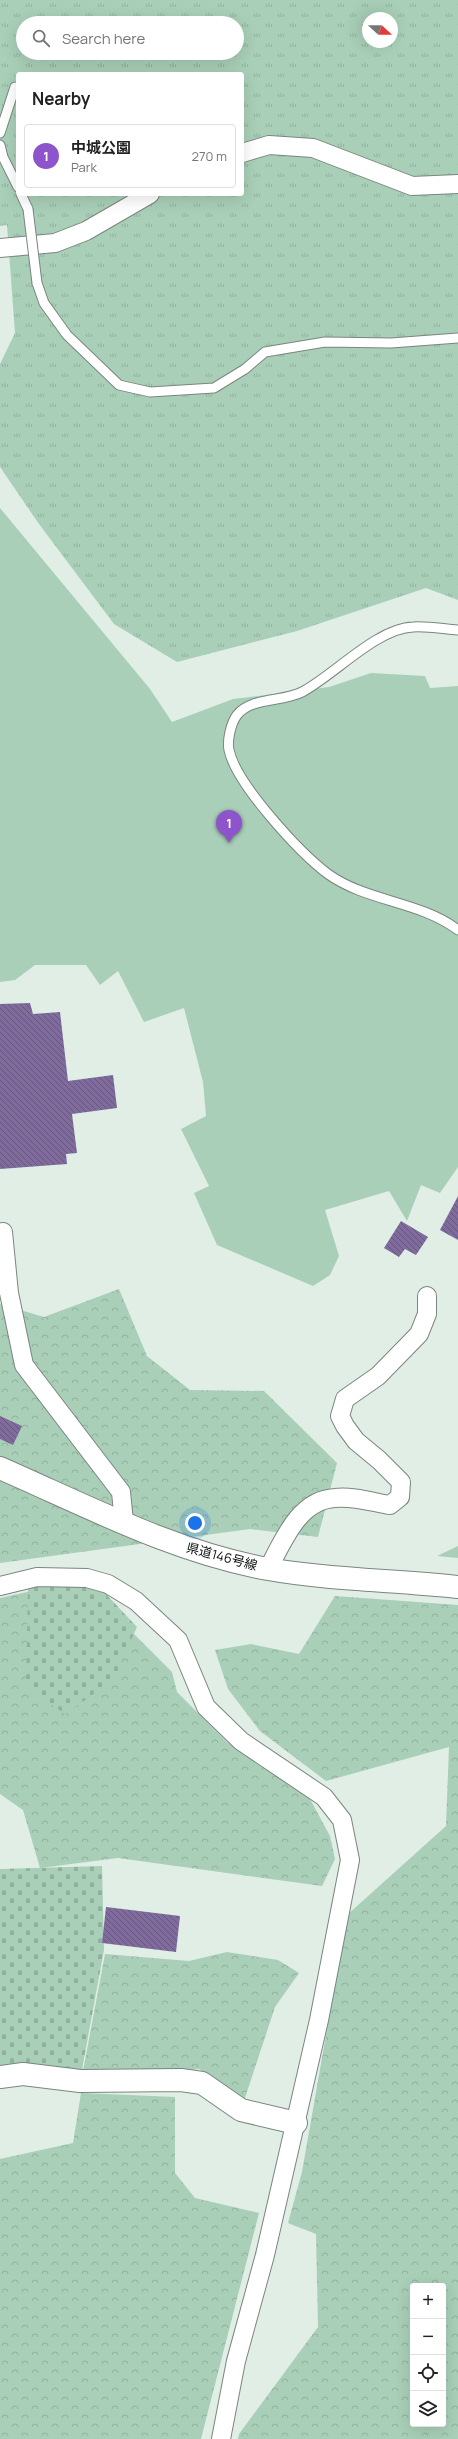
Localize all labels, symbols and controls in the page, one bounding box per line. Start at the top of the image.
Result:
north arrow [362,12,398,48]
search box [16,16,244,60]
icon: search [30,27,52,49]
text: Search here [62,28,145,49]
text: Nearby [32,87,90,110]
text: 中城公園 [71,137,131,158]
text: 1 [43,147,49,165]
text: 270 m [192,147,227,165]
text: Park [71,158,97,176]
pin: 1 [216,810,242,843]
your location [185,1513,205,1533]
street label: 県道146号線 [185,1538,259,1574]
map controls [410,2283,446,2427]
button: + [410,2283,446,2319]
button: − [410,2319,446,2355]
button: locate [410,2355,446,2391]
button: layers [410,2391,446,2427]

